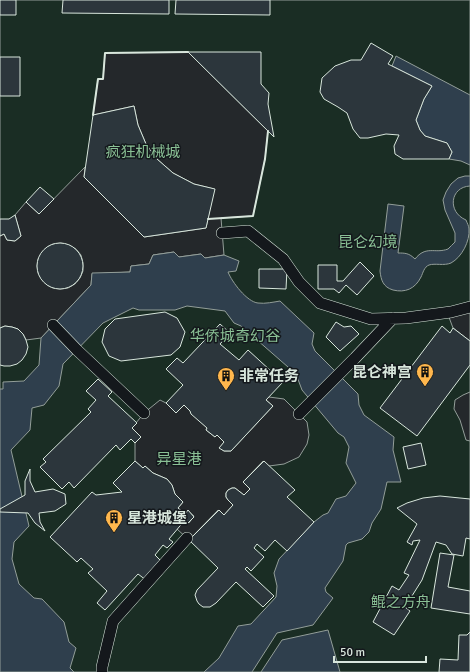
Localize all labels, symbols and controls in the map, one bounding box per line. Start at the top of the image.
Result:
park label: 疯狂机械城 [105,143,181,161]
park label: 昆仑幻境 [338,233,398,251]
park label: 华侨城奇幻谷 [190,327,280,345]
building icon: 昆仑神宫 [415,362,435,387]
place label: 昆仑神宫 [352,363,412,381]
building icon: 非常任务 [216,366,236,391]
place label: 非常任务 [239,367,299,385]
park label: 异星港 [156,450,202,468]
building icon: 星港城堡 [104,508,124,533]
place label: 星港城堡 [127,509,187,527]
park label: 鲲之方舟 [371,593,431,611]
scale bar [334,638,426,664]
text: 50 m [340,645,365,660]

